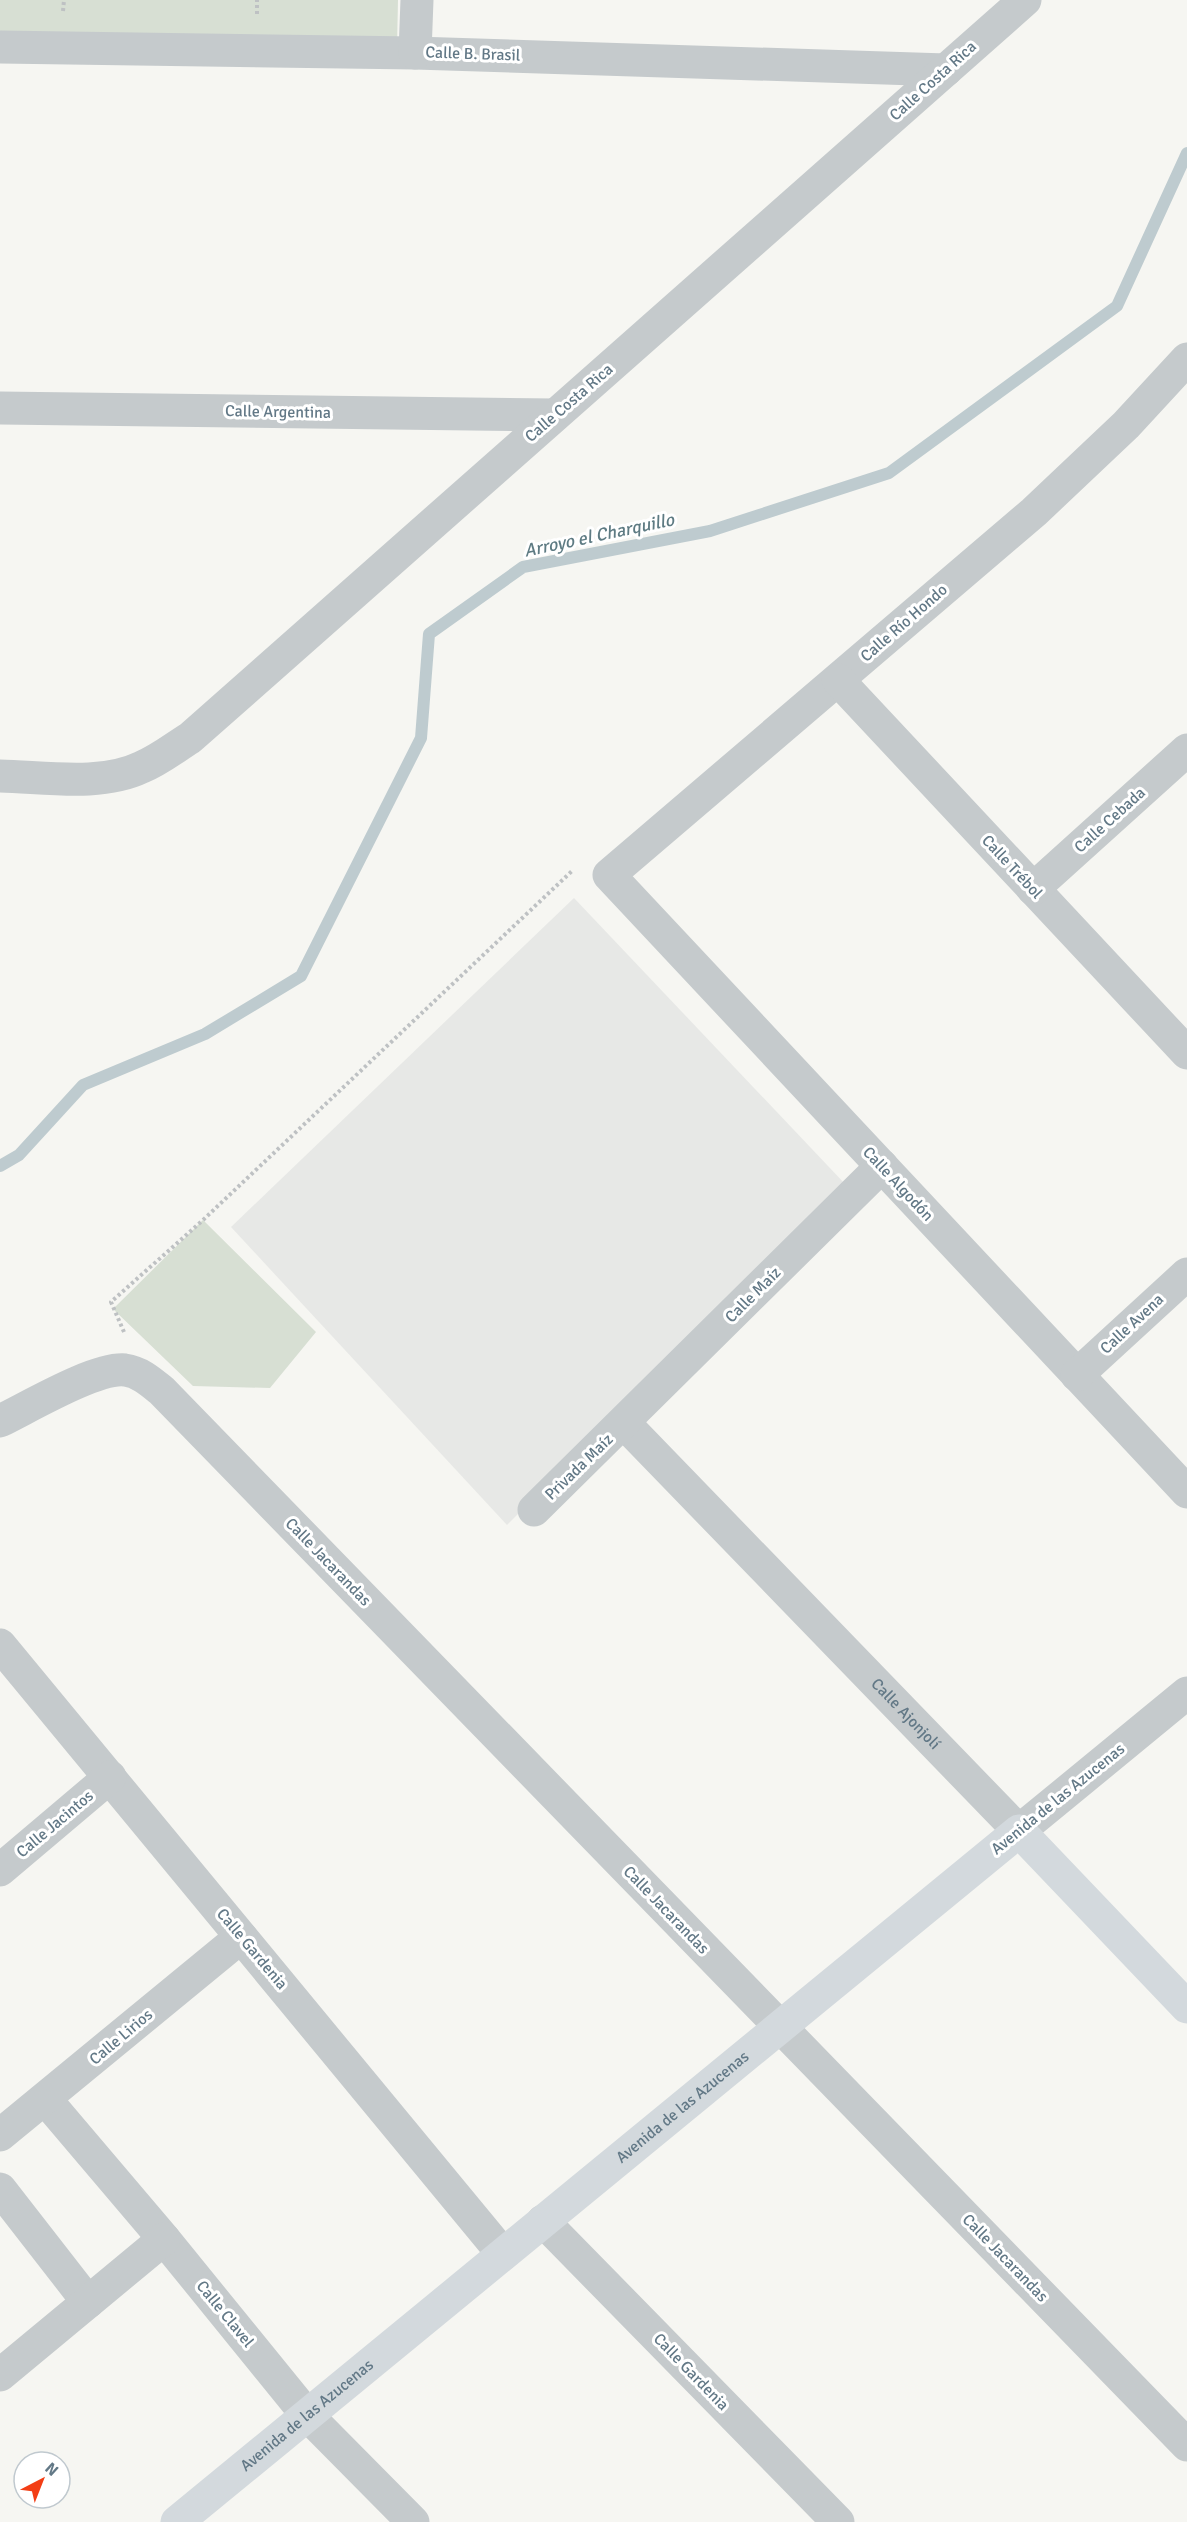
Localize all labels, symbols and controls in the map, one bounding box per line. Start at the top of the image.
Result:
street label: Calle Costa Rica [885,37,981,125]
street label: Calle B. Brasil [425,42,521,66]
street label: Calle Costa Rica [521,359,617,447]
street label: Calle Argentina [225,401,331,423]
water label: Arroyo el Charquillo [522,508,678,562]
street label: Calle Río Hondo [856,580,952,666]
street label: Calle Cebada [1070,783,1150,857]
street label: Calle Trébol [977,831,1047,903]
street label: Calle Algodón [858,1143,938,1225]
street label: Calle Maíz [721,1263,785,1327]
street label: Calle Avena [1096,1290,1168,1358]
street label: Privada Maíz [541,1430,617,1504]
street label: Calle Jacarandas [281,1514,375,1610]
street label: Calle Ajonjolí [867,1674,945,1754]
street label: Avenida de las Azucenas [987,1739,1129,1859]
street label: Calle Jacintos [12,1786,98,1862]
street label: Calle Jacarandas [619,1862,713,1958]
street label: Calle Gardenia [212,1904,292,1994]
street label: Calle Lirios [85,2005,157,2069]
street label: Avenida de las Azucenas [612,2047,753,2168]
street label: Calle Jacarandas [958,2210,1052,2306]
street label: Calle Clavel [192,2277,258,2352]
street label: Calle Gardenia [649,2329,733,2415]
street label: Avenida de las Azucenas [236,2355,377,2476]
north arrow [12,2450,72,2510]
text: N [41,2458,62,2481]

